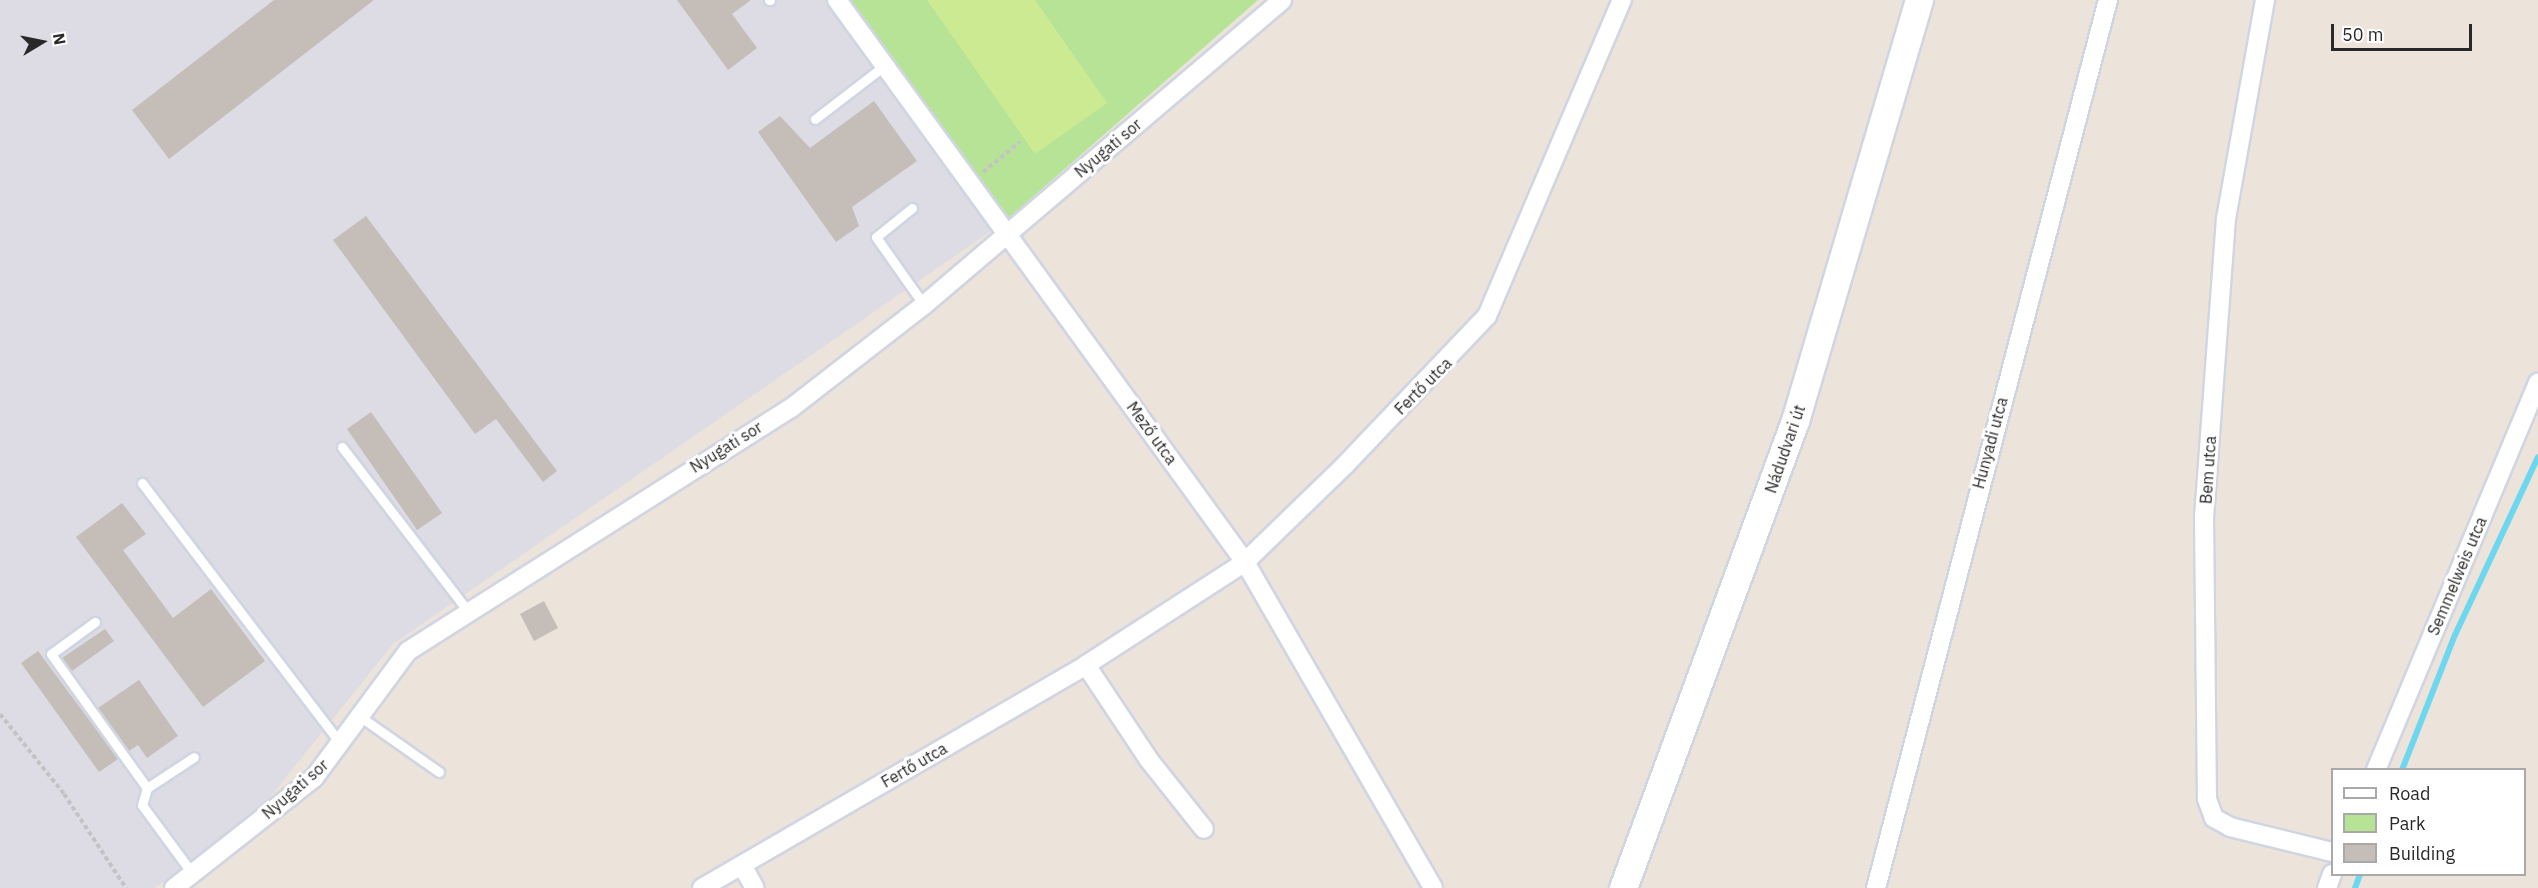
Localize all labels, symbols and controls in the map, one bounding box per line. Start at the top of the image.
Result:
north arrow [12,12,72,72]
scale bar [2334,12,2475,50]
text: 50 m [2342,23,2384,46]
text: N [49,31,71,46]
street label: Nyugati sor [1071,115,1145,181]
street label: Fertő utca [1390,353,1456,419]
street label: Hunyadi utca [1969,395,2011,491]
street label: Mező utca [1123,398,1181,468]
street label: Nádudvari út [1761,402,1809,496]
street label: Nyugati sor [686,417,766,477]
street label: Bem utca [2196,435,2220,505]
street label: Semmelweis utca [2423,514,2491,638]
street label: Fertő utca [878,738,950,792]
street label: Nyugati sor [258,755,332,823]
legend [2331,768,2526,876]
text: Road [2389,782,2430,805]
text: Park [2389,812,2425,835]
text: Building [2389,842,2455,865]

